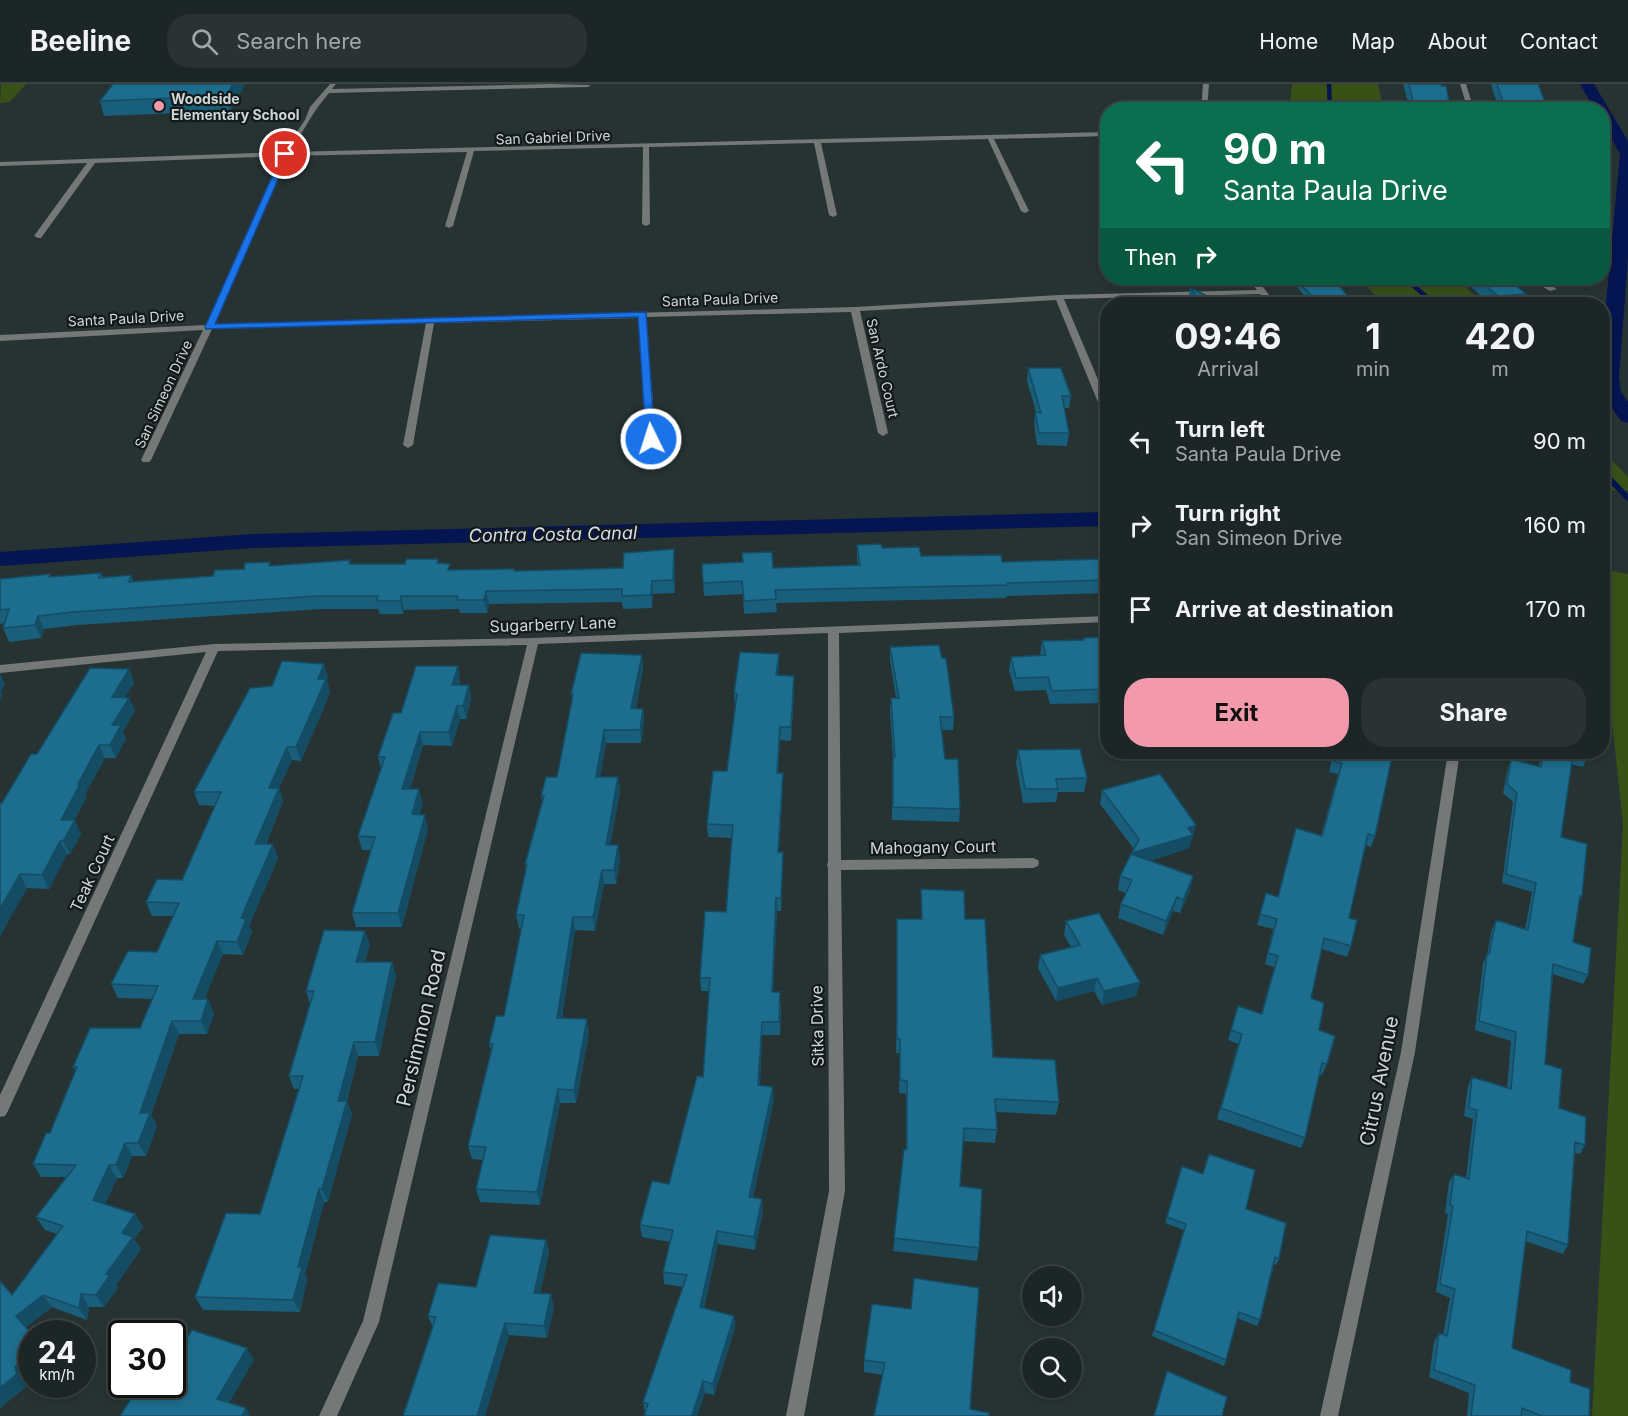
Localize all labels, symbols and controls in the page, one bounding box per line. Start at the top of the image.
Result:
search box [167,14,587,68]
text: Beeline [30,24,131,58]
icon: search [188,25,221,58]
text: Search here [236,28,362,54]
text: Home [1259,29,1318,54]
text: Map [1351,29,1395,54]
text: About [1428,29,1487,54]
text: Contact [1520,29,1598,54]
place label: Woodside Elementary School [171,90,300,123]
marker: Woodside Elementary School [152,99,166,113]
text: 90 m [1223,123,1327,174]
street label: San Gabriel Drive [495,126,611,148]
icon: left [1124,126,1202,204]
pin [259,128,310,179]
icon: arrive [268,137,301,170]
text: Santa Paula Drive [1223,174,1448,207]
icon: right [1189,240,1222,273]
text: Then [1124,244,1177,270]
street label: Santa Paula Drive [661,288,779,310]
street label: Santa Paula Drive [67,306,185,330]
text: 09:46 [1174,314,1282,358]
text: 1 [1365,314,1381,358]
text: 420 [1464,314,1536,358]
street label: San Ardo Court [863,317,903,420]
street label: San Simeon Drive [131,337,195,451]
text: Arrival [1197,357,1259,381]
text: min [1356,357,1390,381]
text: m [1491,357,1509,381]
position arrow [619,407,683,471]
text: Turn left [1175,416,1265,442]
icon: left [1124,425,1157,458]
text: 90 m [1533,428,1586,454]
text: Santa Paula Drive [1175,442,1342,466]
text: Turn right [1175,500,1281,526]
icon: right [1124,509,1157,542]
text: 160 m [1524,512,1586,538]
water label: Contra Costa Canal [469,522,638,546]
text: San Simeon Drive [1175,526,1342,550]
icon: arrive [1124,593,1157,626]
text: Arrive at destination [1175,596,1394,622]
text: 170 m [1526,596,1586,622]
street label: Sugarberry Lane [489,612,617,636]
button: Exit [1124,678,1349,747]
button: Share [1361,678,1586,747]
street label: Teak Court [65,831,119,915]
street label: Mahogany Court [870,836,996,858]
street label: Persimmon Road [391,947,451,1109]
street label: Sitka Drive [806,985,828,1067]
street label: Citrus Avenue [1355,1014,1403,1148]
map controls [1022,1266,1082,1398]
button: sound [1022,1266,1082,1326]
speed limit sign: 30 [108,1320,186,1398]
text: 24 [38,1334,76,1370]
button: search [1022,1338,1082,1398]
text: km/h [39,1365,75,1384]

